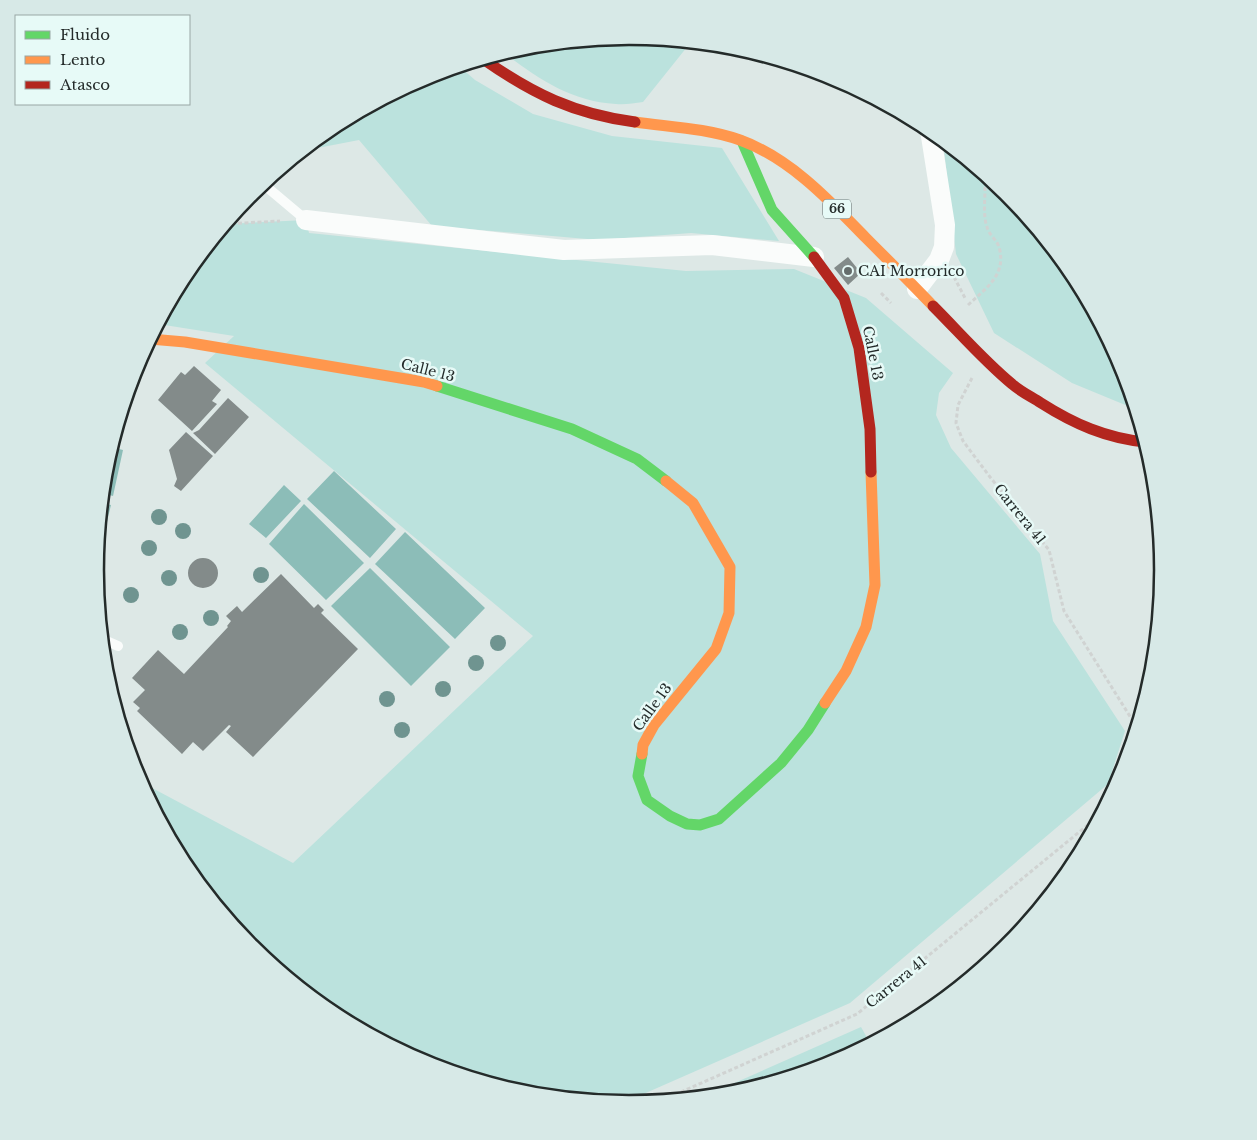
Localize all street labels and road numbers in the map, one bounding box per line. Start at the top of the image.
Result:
road number: 66 [823,200,851,218]
street label: Calle 13 [859,324,887,382]
street label: Calle 13 [399,355,457,385]
street label: Carrera 41 [990,480,1050,548]
street label: Calle 13 [629,679,675,735]
street label: Carrera 41 [862,952,930,1012]

